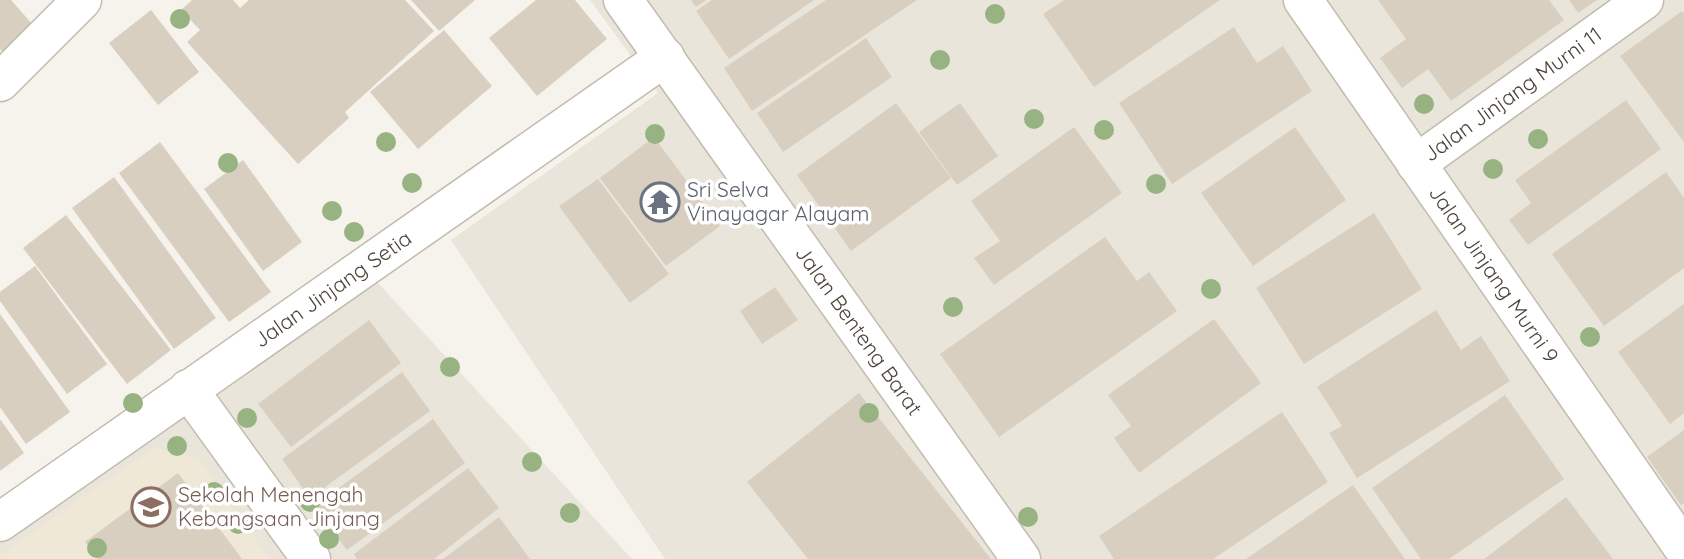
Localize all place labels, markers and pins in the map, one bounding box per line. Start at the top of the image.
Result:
place label: Sri Selva Vinayagar Alayam [687,176,869,226]
temple icon: Sri Selva Vinayagar Alayam [639,181,681,223]
place label: Sekolah Menengah Kebangsaan Jinjang [178,481,380,531]
school or university icon: Sekolah Menengah Kebangsaan Jinjang [130,486,172,528]

